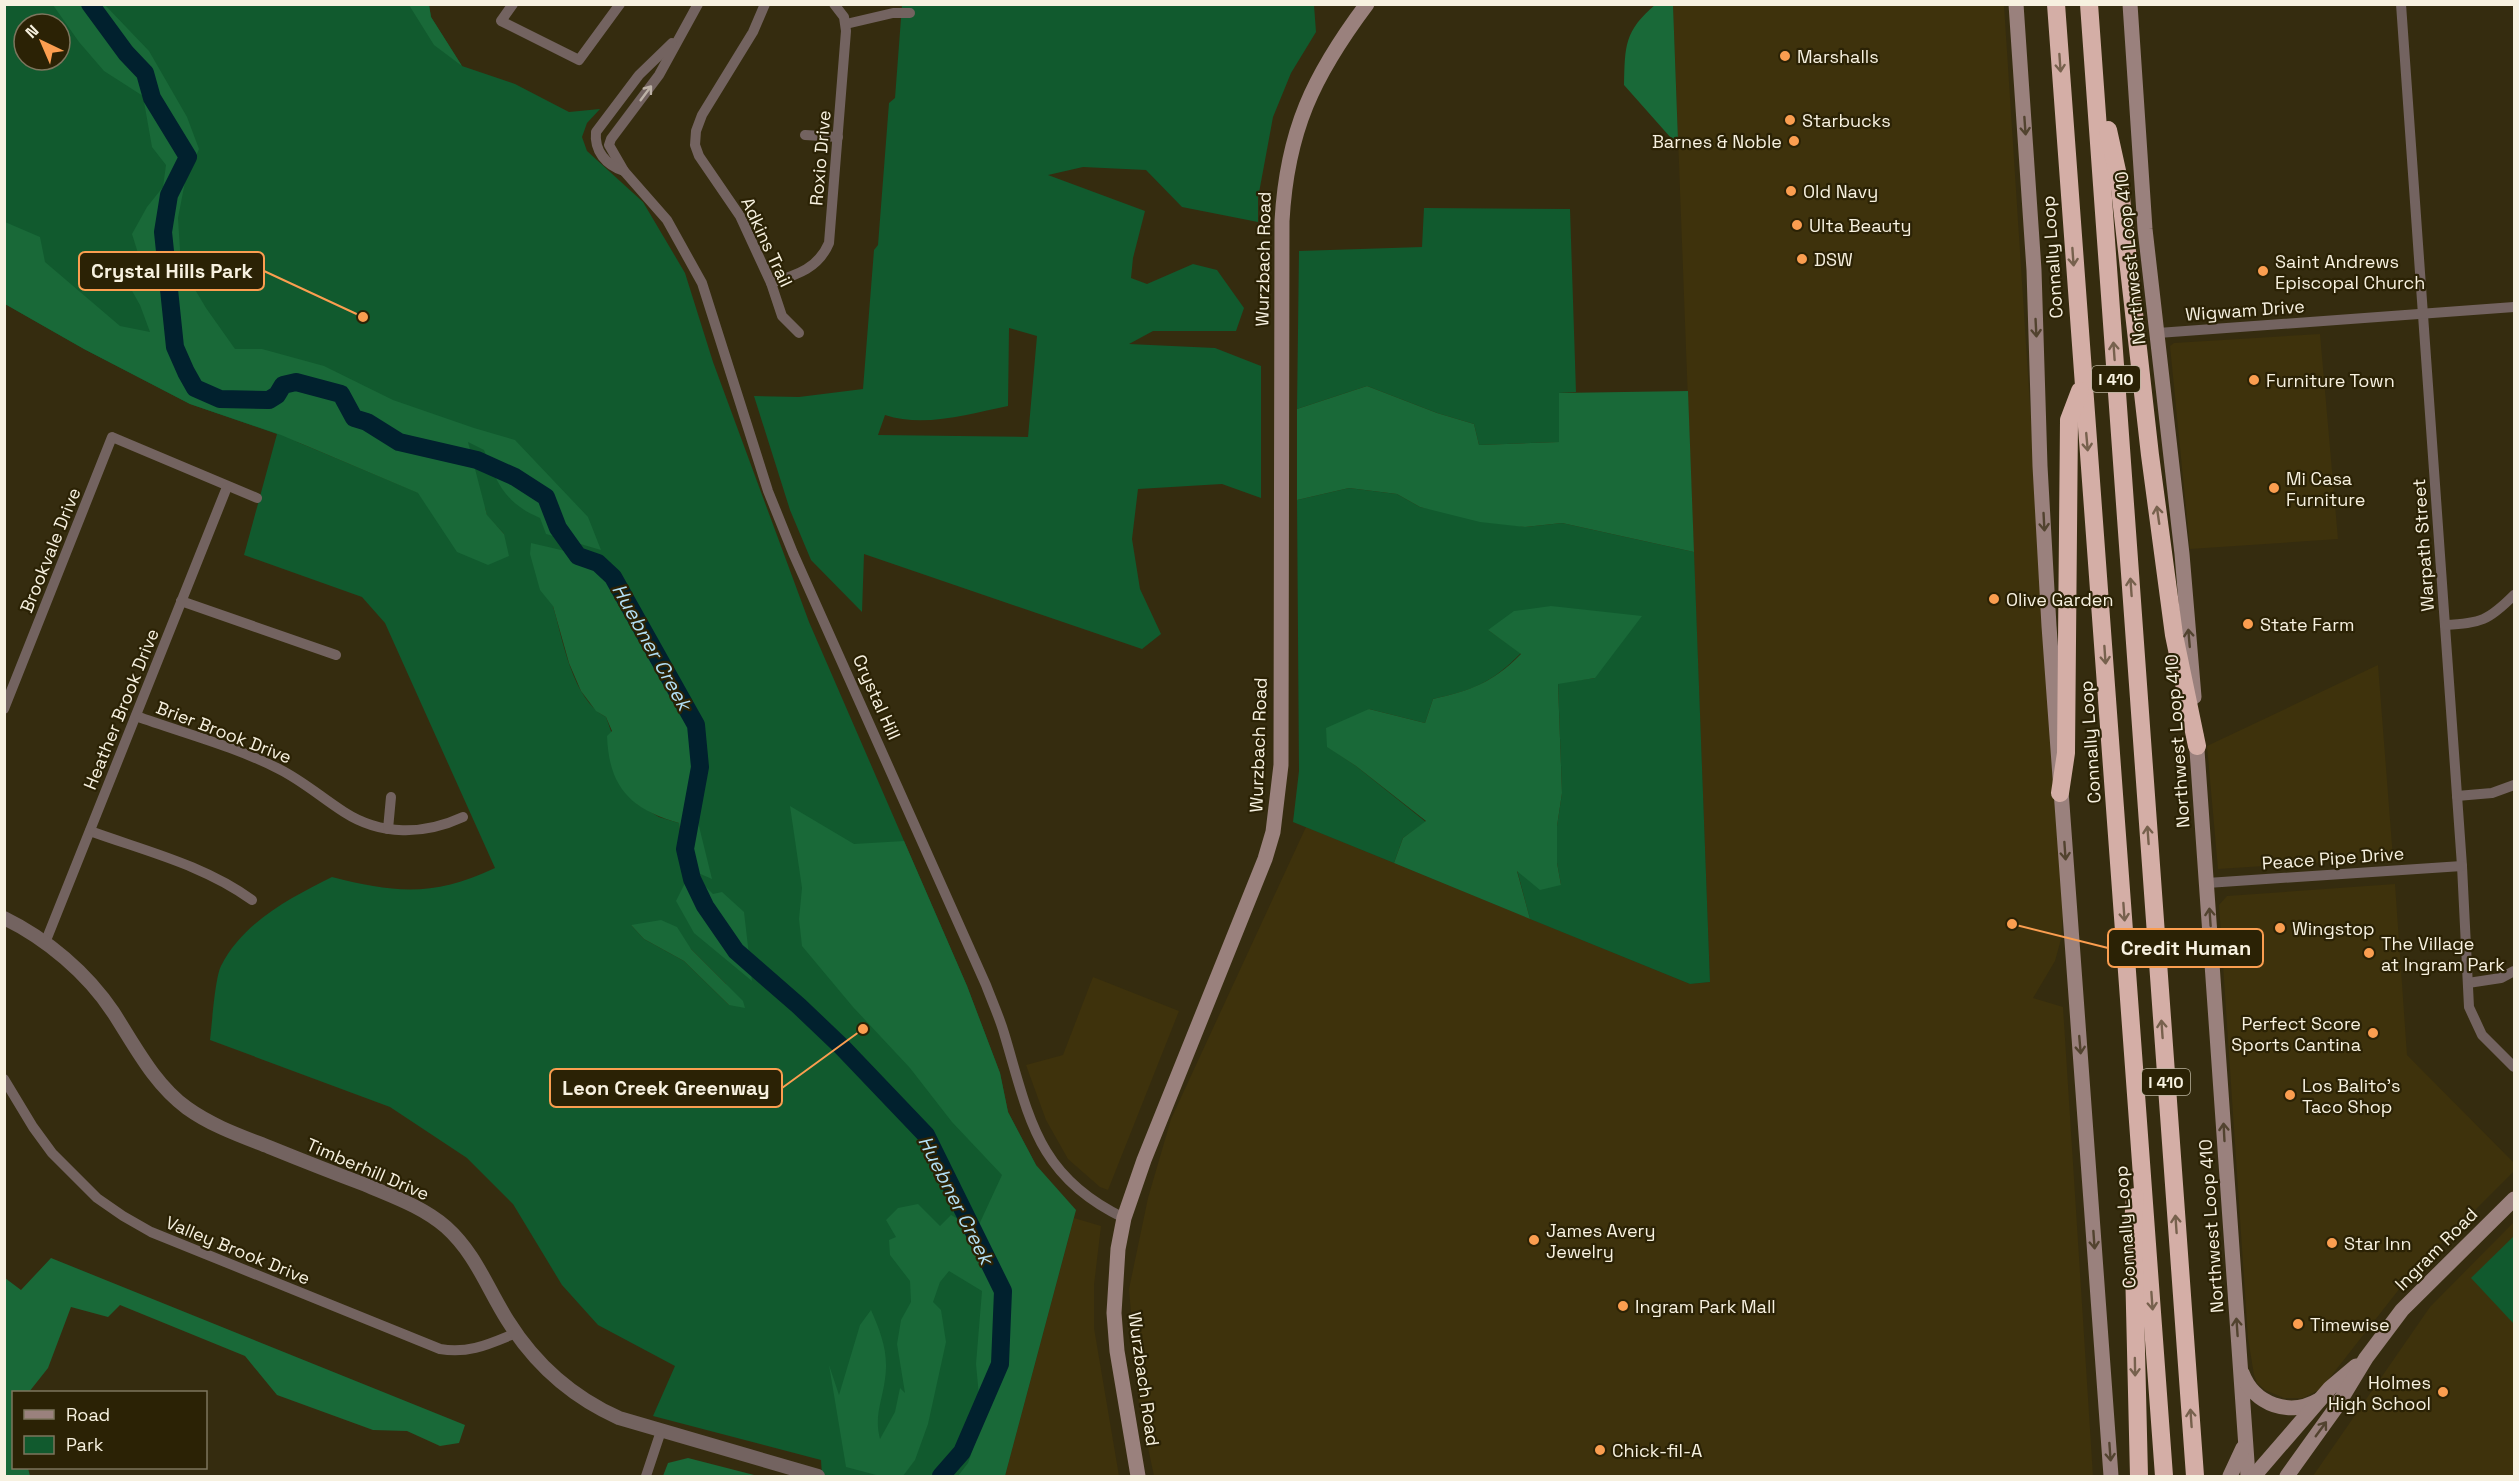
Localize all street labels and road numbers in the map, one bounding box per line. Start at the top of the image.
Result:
street label: Roxio Drive [804,109,836,207]
street label: Northwest Loop 410 [2109,170,2151,346]
street label: Wurzbach Road [1250,191,1276,327]
street label: Adkins Trail [736,193,798,291]
street label: Connally Loop [2036,195,2068,319]
street label: Wigwam Drive [2185,294,2305,326]
road number: I 410 [2092,366,2140,392]
street label: Warpath Street [2407,478,2439,612]
street label: Brookvale Drive [14,484,86,616]
street label: Heather Brook Drive [78,625,164,793]
street label: Crystal Hill [848,651,906,743]
street label: Northwest Loop 410 [2159,653,2195,829]
street label: Wurzbach Road [1244,677,1272,813]
street label: Connally Loop [2074,680,2106,804]
street label: Brier Brook Drive [153,696,295,768]
street label: Peace Pipe Drive [2261,842,2405,874]
road number: I 410 [2142,1069,2190,1095]
street label: Timberhill Drive [303,1133,433,1205]
street label: Northwest Loop 410 [2193,1138,2229,1314]
street label: Connally Loop [2109,1165,2141,1289]
street label: Ingram Road [2390,1203,2482,1295]
street label: Valley Brook Drive [162,1210,314,1290]
street label: Wurzbach Road [1123,1310,1165,1448]

